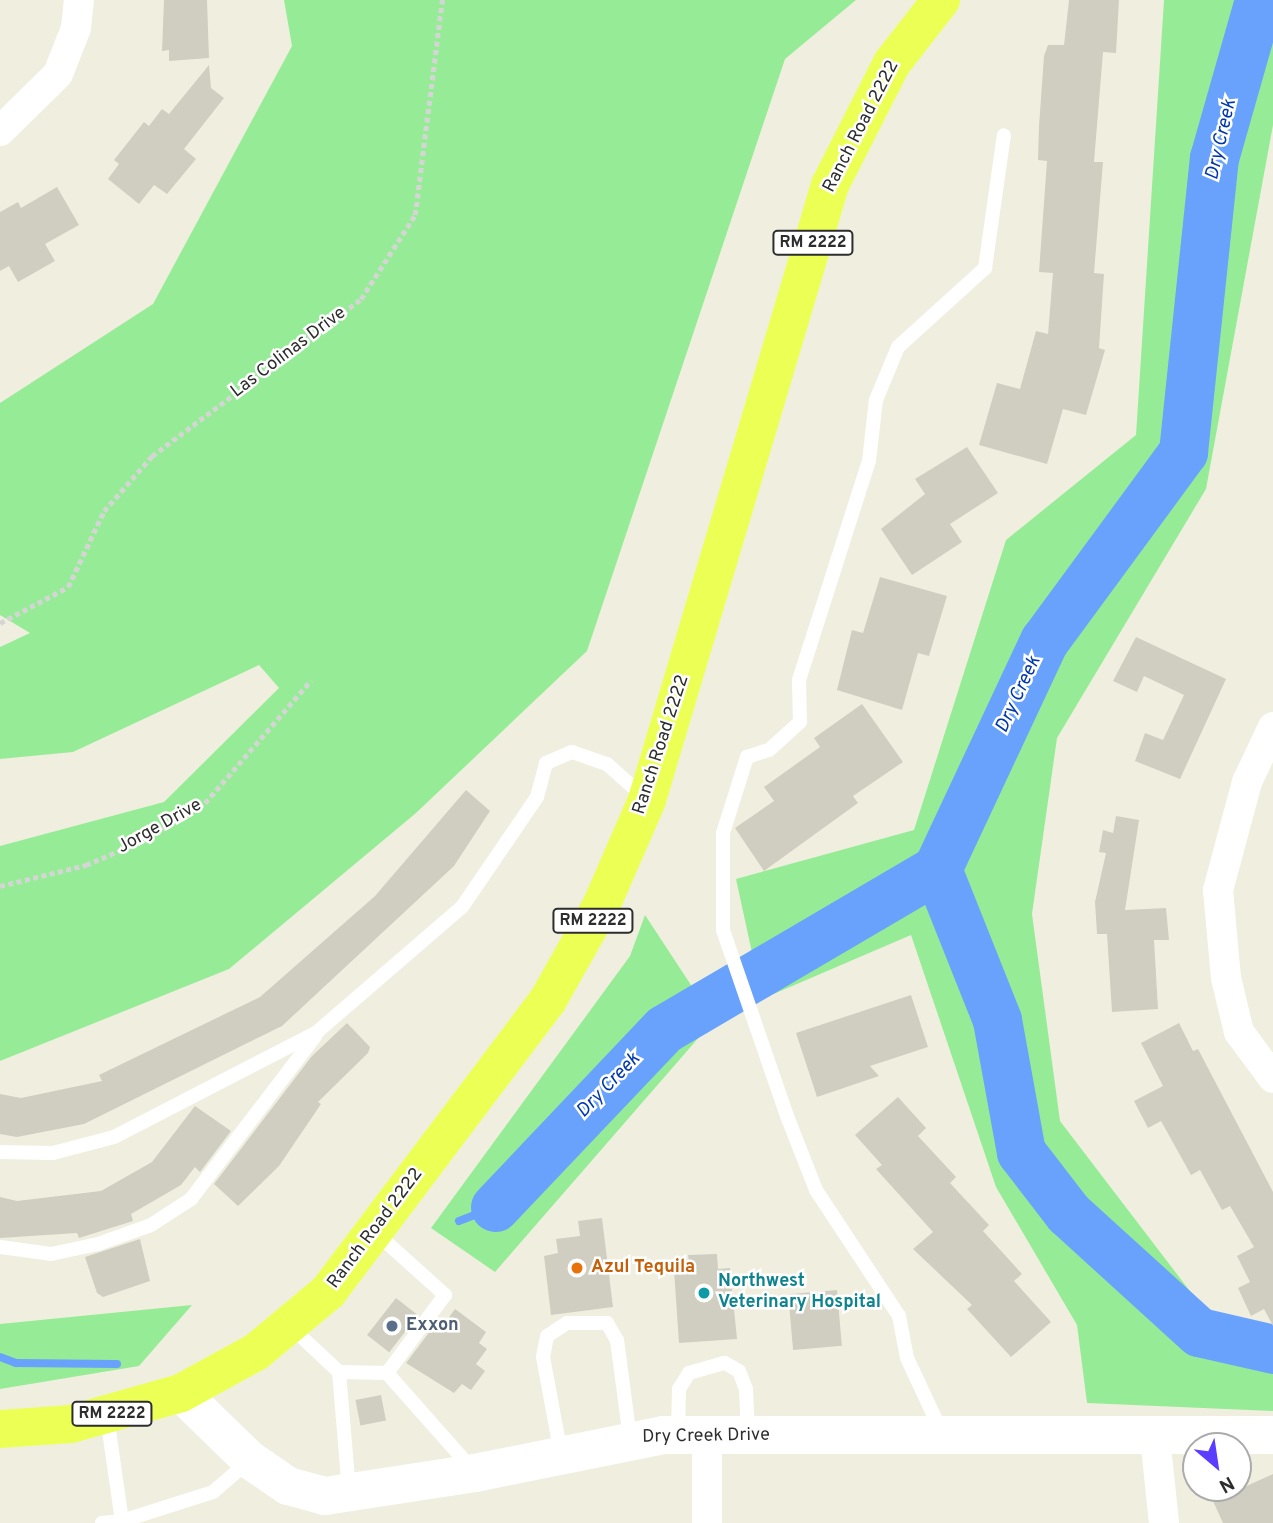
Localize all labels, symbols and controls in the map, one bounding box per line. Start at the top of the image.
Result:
street label: Ranch Road 2222 [819,57,905,197]
water label: Dry Creek [1202,98,1242,182]
road number: RM 2222 [771,230,855,256]
street label: Las Colinas Drive [227,303,351,403]
water label: Dry Creek [991,653,1047,737]
street label: Ranch Road 2222 [629,673,695,817]
street label: Jorge Drive [114,795,206,859]
road number: RM 2222 [551,909,635,934]
water label: Dry Creek [572,1049,646,1123]
street label: Ranch Road 2222 [324,1165,428,1293]
place label: Azul Tequila [591,1257,695,1279]
marker: Azul Tequila [569,1260,585,1276]
place label: Northwest Veterinary Hospital [718,1272,881,1314]
marker: Northwest Veterinary Hospital [696,1285,712,1301]
place label: Exxon [406,1315,459,1337]
marker: Exxon [384,1318,400,1334]
road number: RM 2222 [70,1402,154,1426]
street label: Dry Creek Drive [642,1425,770,1449]
north arrow [1182,1432,1252,1502]
text: N [1214,1470,1238,1497]

